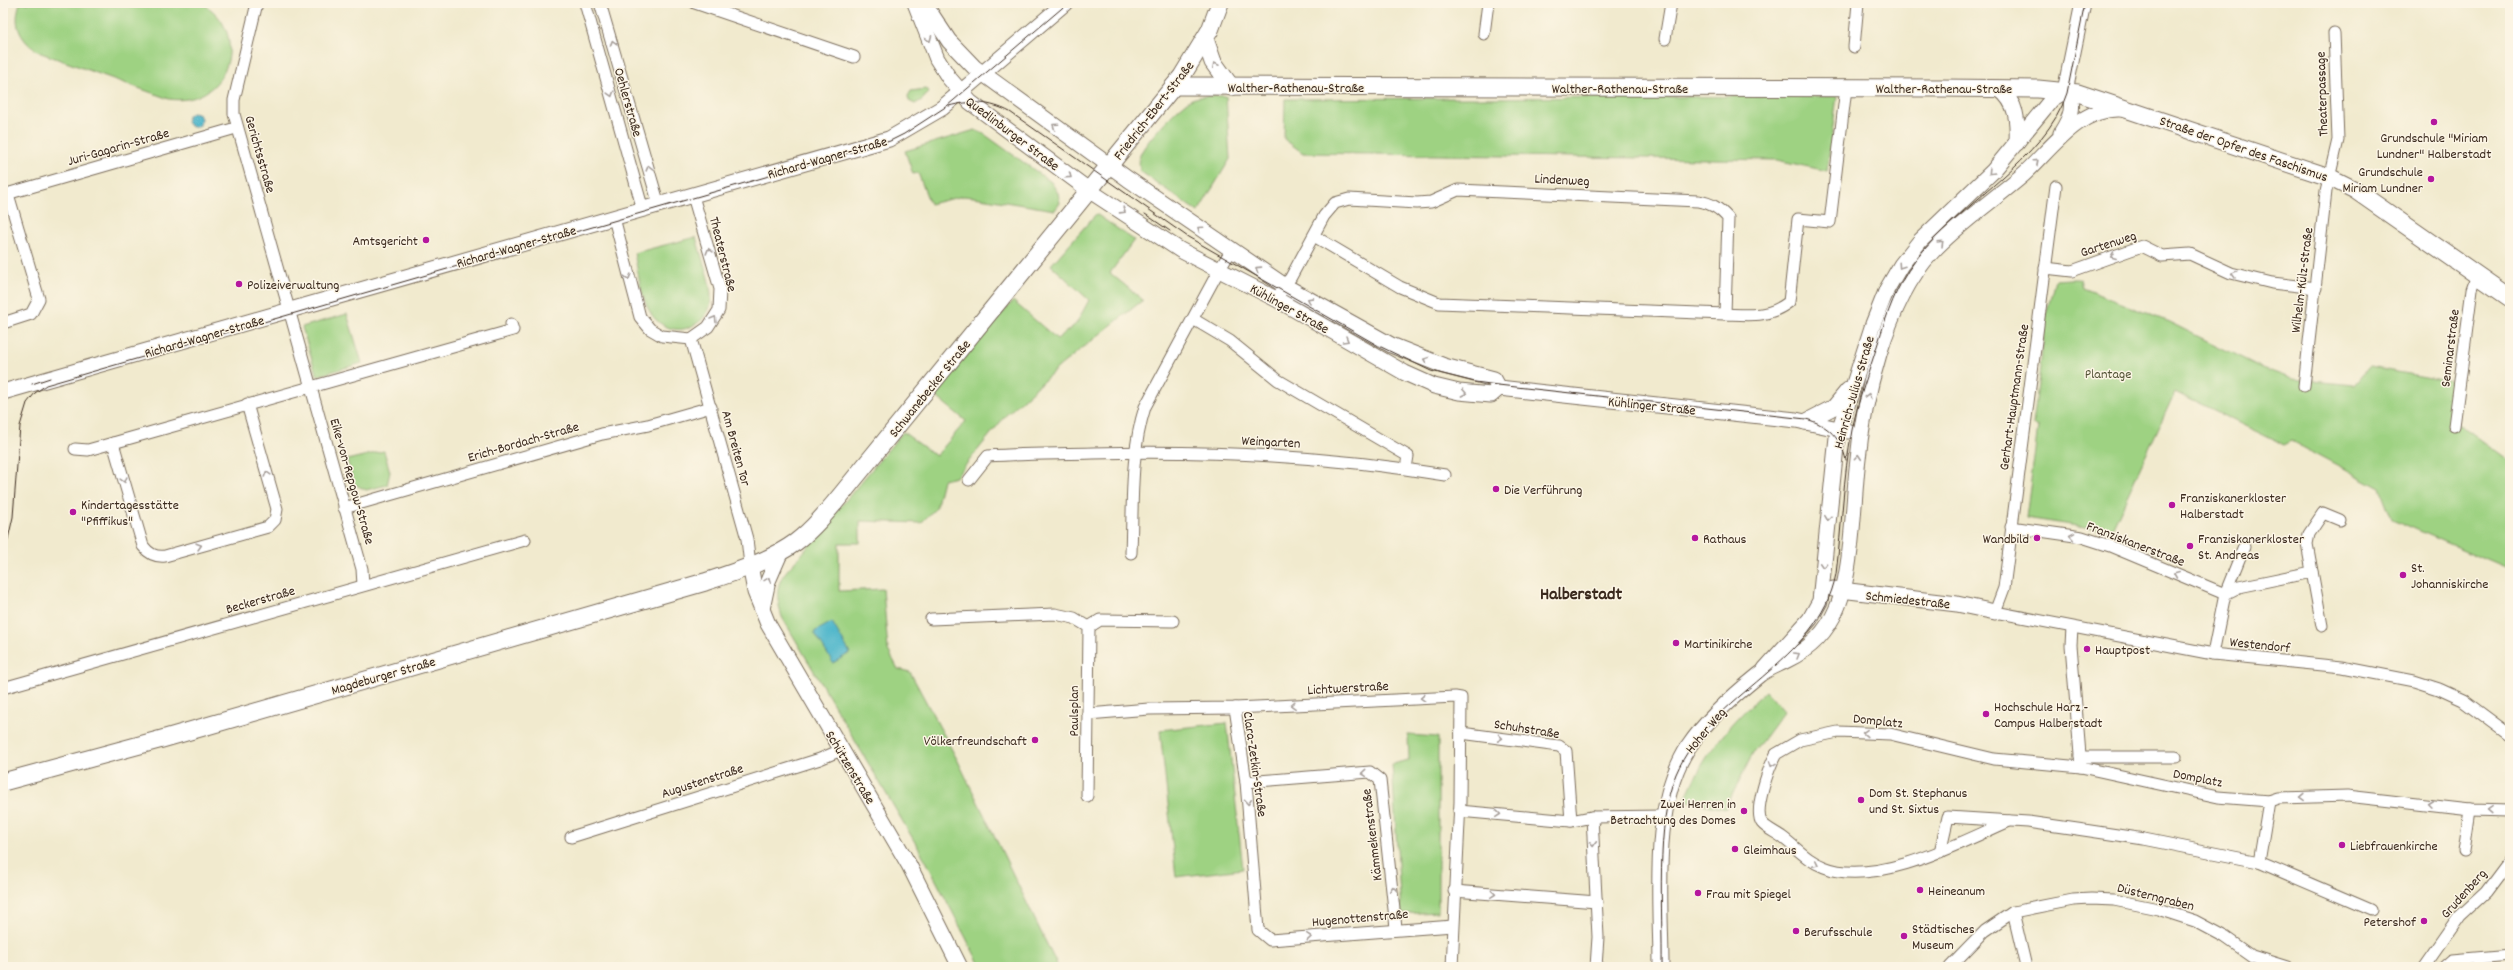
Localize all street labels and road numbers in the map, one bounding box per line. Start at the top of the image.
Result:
street label: Theaterpassage [2312,51,2334,137]
street label: Friedrich-Ebert-Straße [1109,57,1200,165]
street label: Oehlerstraße [608,66,646,139]
street label: Walther-Rathenau-Straße [1228,79,1364,99]
street label: Walther-Rathenau-Straße [1552,80,1688,100]
street label: Walther-Rathenau-Straße [1876,80,2012,100]
street label: Quedlinburger Straße [961,93,1063,177]
street label: Straße der Opfer des Faschismus [2157,112,2330,188]
street label: Gerichtsstraße [238,113,280,196]
street label: Juri-Gagarin-Straße [65,124,172,172]
street label: Richard-Wagner-Straße [765,132,890,186]
street label: Lindenweg [1534,170,1590,192]
street label: Theaterstraße [703,215,741,294]
street label: Richard-Wagner-Straße [454,221,579,275]
street label: Gartenweg [2078,226,2139,263]
street label: Wilhelm-Külz-Straße [2287,226,2319,334]
street label: Kühlinger Straße [1246,280,1332,340]
street label: Seminarstraße [2436,308,2466,388]
street label: Richard-Wagner-Straße [142,311,267,365]
street label: Gerhart-Hauptmann-Straße [1995,323,2035,472]
street label: Heinrich-Julius-Straße [1829,334,1881,451]
street label: Schwanebecker Straße [885,336,976,442]
street label: Kühlinger Straße [1607,392,1697,422]
street label: Am Breiten Tor [715,408,755,489]
street label: Eike-von-Repgow-Straße [323,416,379,547]
street label: Erich-Bordach-Straße [466,417,582,468]
street label: Weingarten [1241,431,1301,455]
street label: Franziskanerstraße [2083,517,2187,573]
street label: Beckerstraße [224,582,298,620]
street label: Schmiedestraße [1865,587,1951,615]
street label: Westendorf [2229,633,2292,659]
street label: Magdeburger Straße [329,652,438,701]
street label: Lichtwerstraße [1307,677,1389,701]
street label: Paulsplan [1065,685,1085,737]
street label: Hoher Weg [1681,704,1732,759]
street label: Domplatz [1852,709,1904,735]
street label: Clara-Zetkin-Straße [1237,710,1271,818]
street label: Schuhstraße [1492,715,1561,745]
street label: Schützenstraße [819,727,879,809]
street label: Augustenstraße [659,759,746,805]
street label: Domplatz [2171,764,2225,794]
street label: Kämmekenstraße [1357,787,1389,882]
street label: Grudenberg [2437,865,2492,924]
street label: Düsterngraben [2115,879,2196,917]
street label: Hugenottenstraße [1311,905,1409,933]

